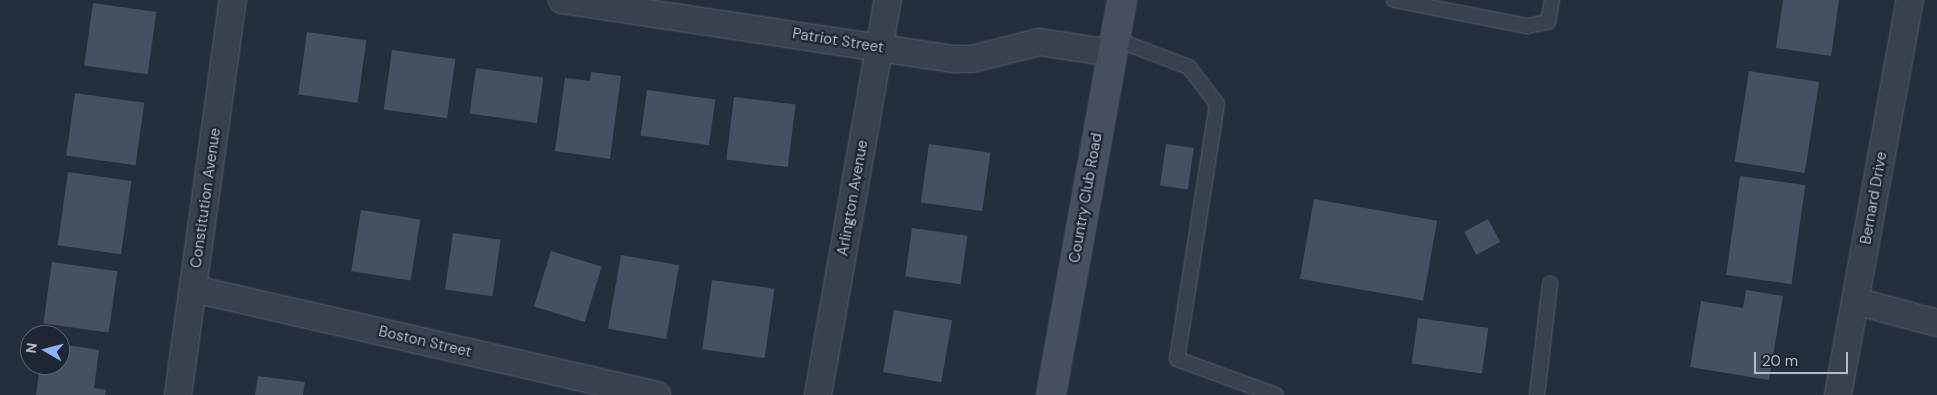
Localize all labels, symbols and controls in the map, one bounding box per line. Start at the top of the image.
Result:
street label: Patriot Street [791,25,885,57]
street label: Constitution Avenue [187,127,225,269]
street label: Country Club Road [1066,132,1106,264]
street label: Arlington Avenue [834,139,872,257]
street label: Bernard Drive [1857,150,1891,246]
street label: Boston Street [377,323,473,361]
north arrow [20,325,70,375]
text: N [22,342,41,354]
scale bar [1757,342,1851,374]
text: 20 m [1762,351,1798,371]

